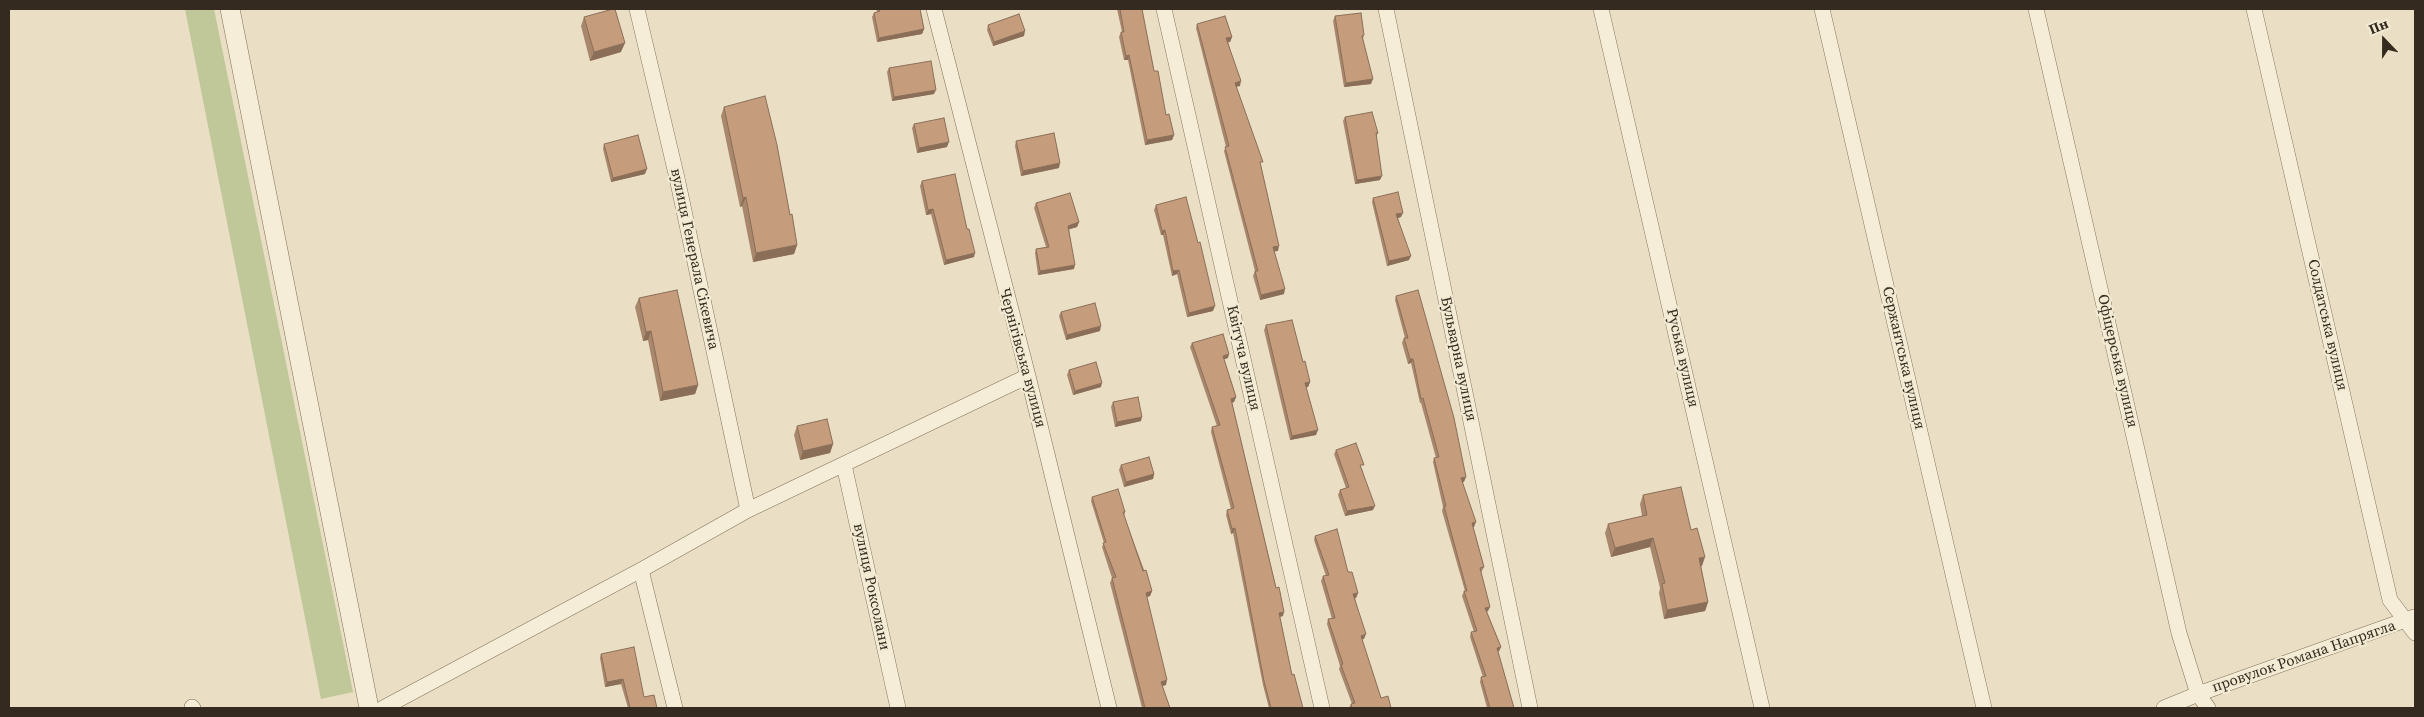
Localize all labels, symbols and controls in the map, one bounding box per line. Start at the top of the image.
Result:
text: Пн [2366,13,2391,39]
north arrow [2359,15,2409,65]
street label: вулиця Генерала Сікевича [666,167,722,351]
street label: Солдатська вулиця [2303,258,2351,392]
street label: Сержантська вулиця [1878,285,1928,431]
street label: Чернігівська вулиця [995,286,1049,430]
street label: Офіцерська вулиця [2093,293,2141,429]
street label: Бульварна вулиця [1436,295,1480,423]
street label: Квітуча вулиця [1222,304,1264,412]
street label: Руська вулиця [1662,307,1702,409]
street label: вулиця Роксолани [849,522,893,652]
street label: провулок Романа Напрягла [2210,617,2398,697]

